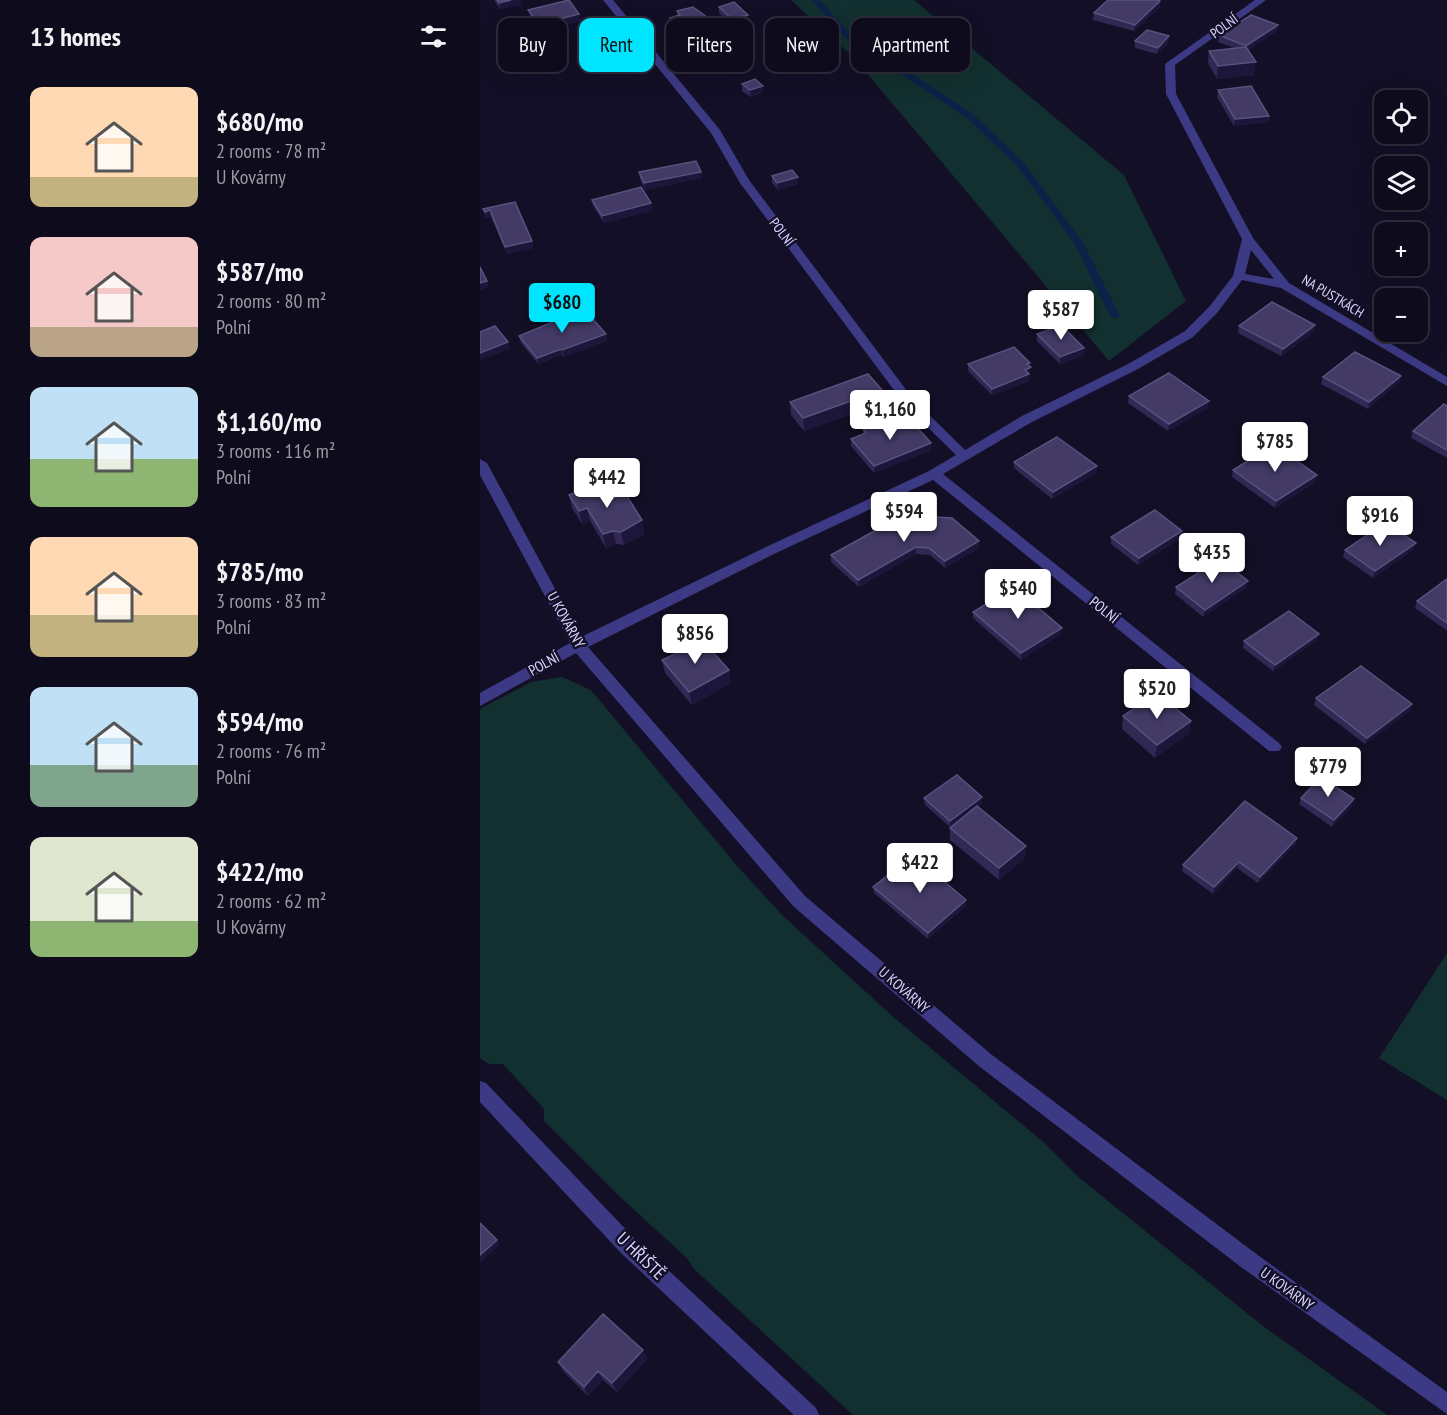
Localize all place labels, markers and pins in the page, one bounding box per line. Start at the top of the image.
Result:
pin: $680 [526,283,598,334]
pin: $587 [1025,290,1097,341]
pin: $1,160 [841,390,939,441]
pin: $785 [1239,422,1311,473]
pin: $442 [571,458,643,509]
pin: $594 [868,492,940,543]
pin: $916 [1344,496,1416,547]
pin: $435 [1176,533,1248,584]
pin: $540 [982,569,1054,620]
pin: $856 [659,614,731,665]
pin: $520 [1121,669,1193,720]
pin: $779 [1292,747,1364,798]
pin: $422 [884,843,956,894]

